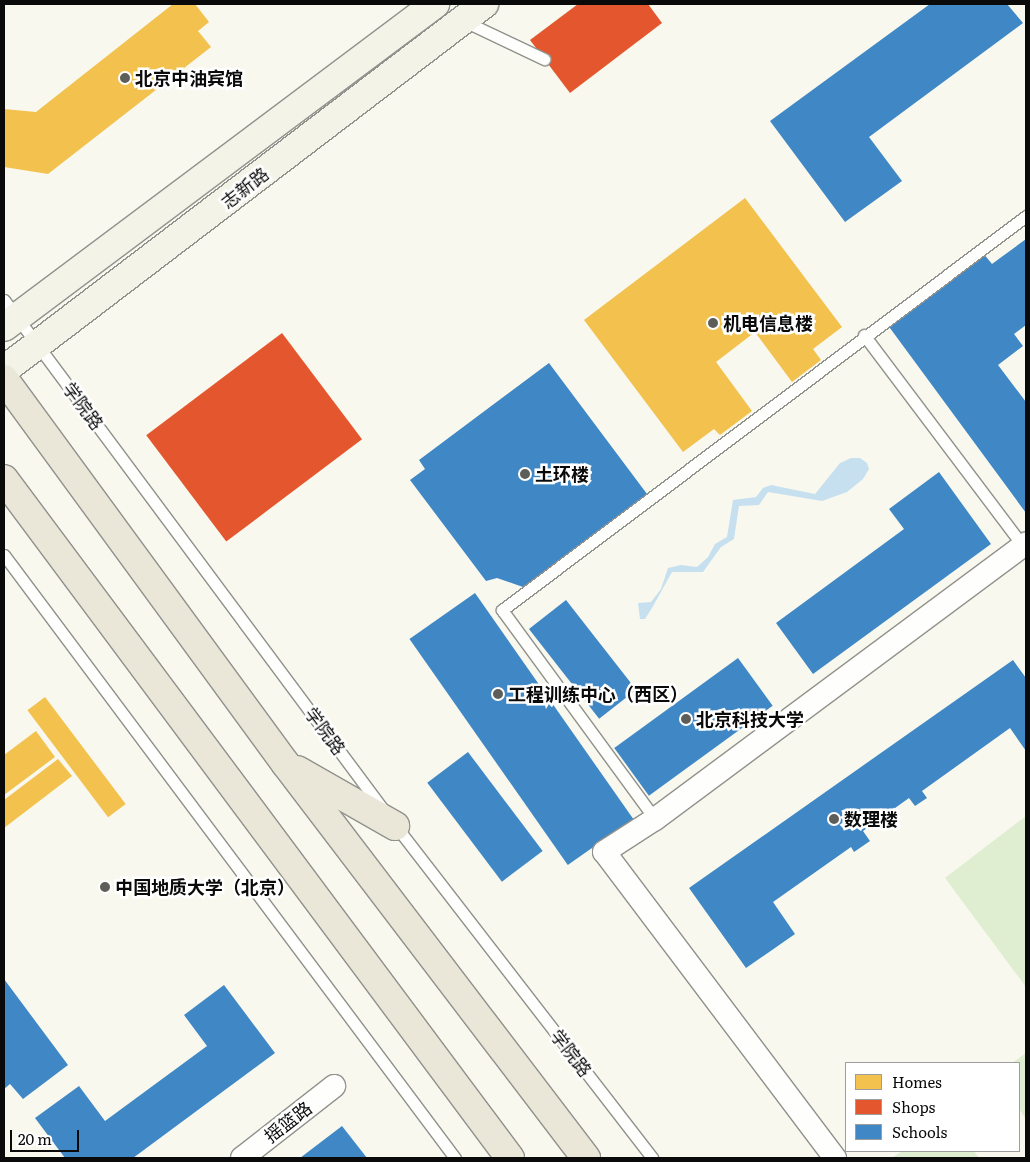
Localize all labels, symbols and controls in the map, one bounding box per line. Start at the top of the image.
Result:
place label: 北京中油宾馆 [135,67,243,89]
marker: 北京中油宾馆 [119,72,131,84]
street label: 志新路 [217,163,273,213]
place label: 机电信息楼 [723,312,813,334]
marker: 机电信息楼 [707,317,719,329]
street label: 学院路 [58,378,108,434]
place label: 土环楼 [535,463,589,485]
marker: 土环楼 [519,468,531,480]
place label: 工程训练中心（西区） [508,683,688,705]
marker: 工程训练中心（西区） [492,688,504,700]
street label: 学院路 [300,703,350,759]
place label: 北京科技大学 [696,708,804,730]
marker: 北京科技大学 [680,713,692,725]
place label: 数理楼 [844,808,898,830]
marker: 数理楼 [828,813,840,825]
place label: 中国地质大学（北京） [115,876,295,898]
marker: 中国地质大学（北京） [99,881,111,893]
street label: 学院路 [546,1025,596,1081]
legend [845,1062,1020,1152]
text: Homes [892,1070,942,1093]
text: Shops [892,1095,935,1118]
street label: 摇篮路 [260,1097,316,1147]
scale bar [12,1120,81,1152]
text: Schools [892,1120,947,1143]
text: 20 m [18,1127,52,1150]

